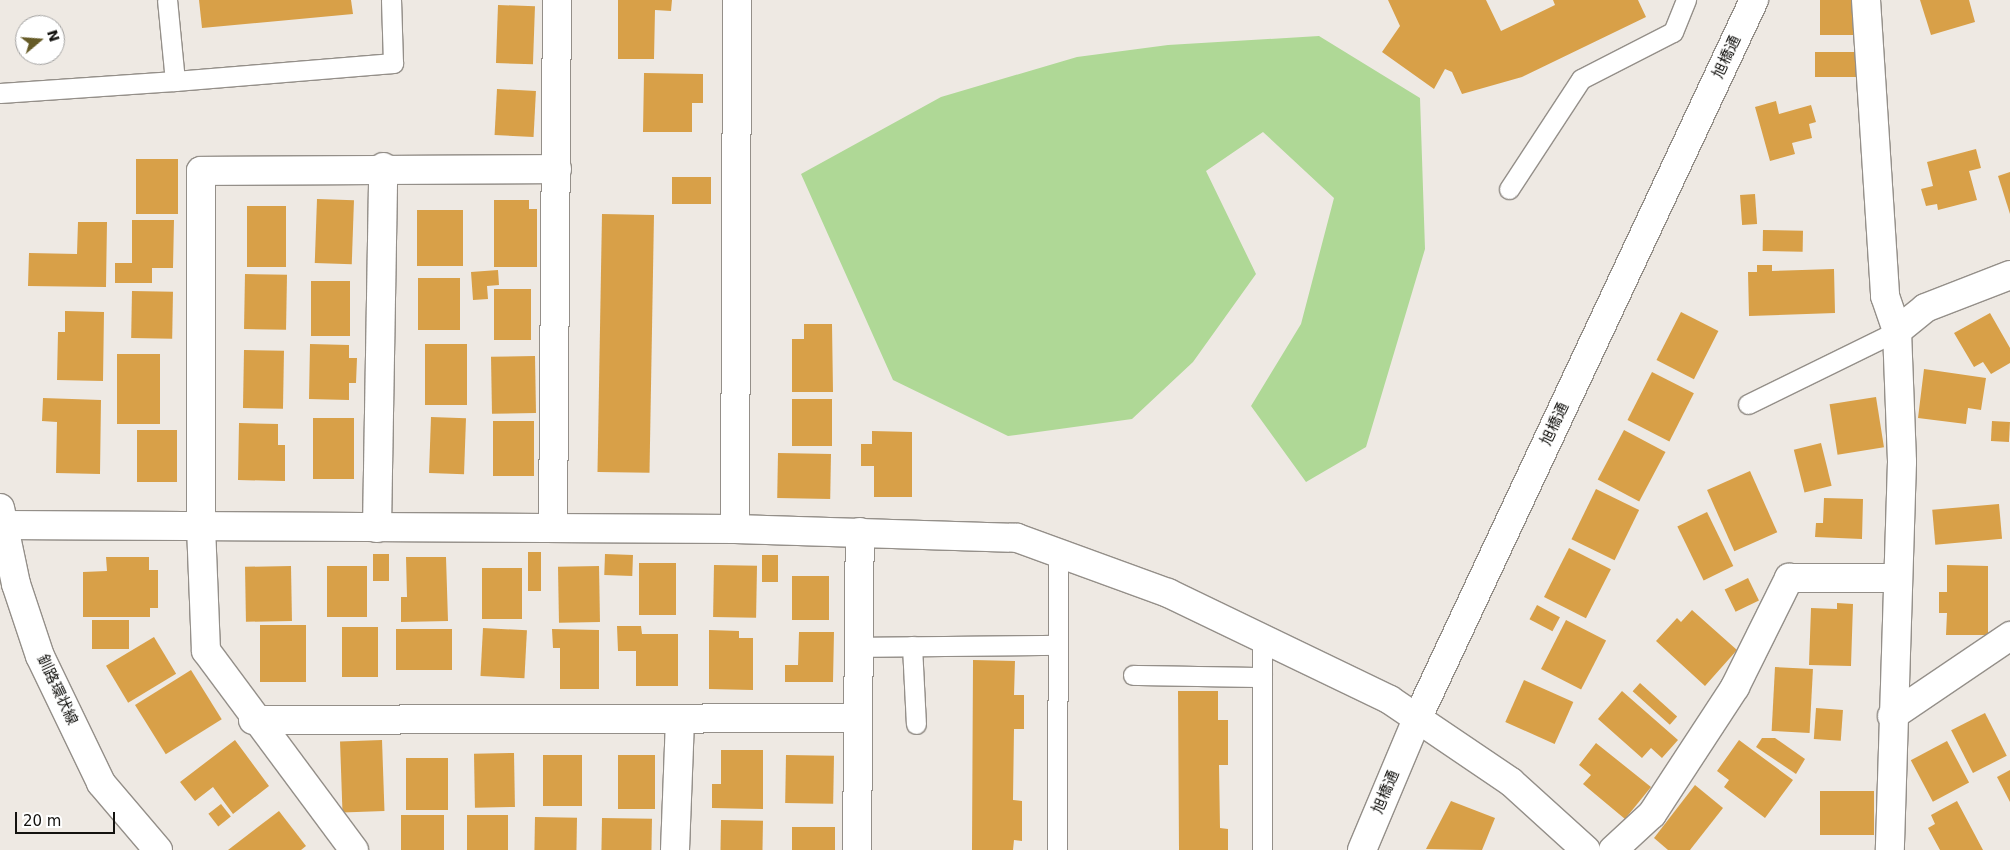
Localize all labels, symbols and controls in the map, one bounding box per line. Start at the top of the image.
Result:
north arrow [15,15,65,65]
text: N [44,28,63,44]
street label: 旭橋通 [1709,33,1745,81]
street label: 旭橋通 [1537,400,1573,448]
street label: 釧路環状線 [33,652,81,728]
street label: 旭橋通 [1369,768,1403,816]
scale bar [18,802,118,834]
text: 20 m [23,812,61,830]

